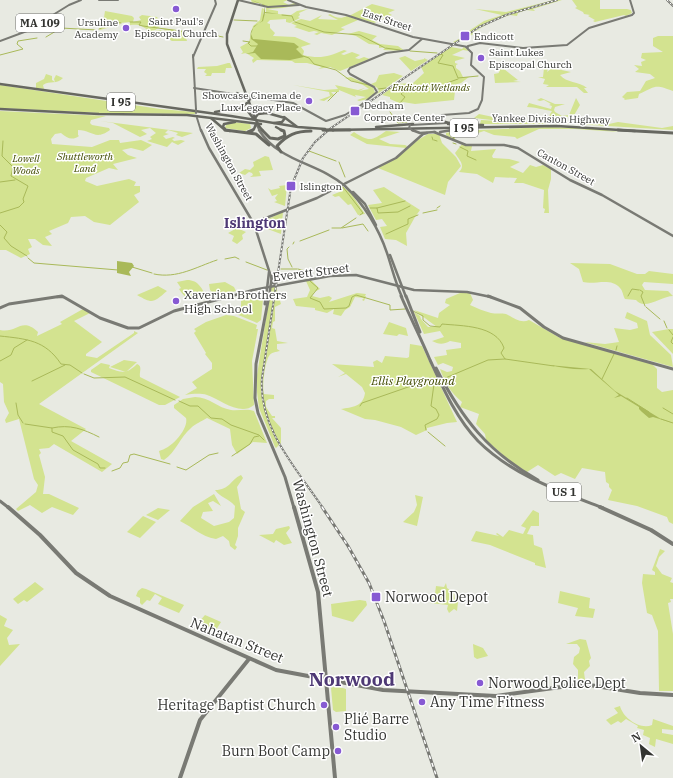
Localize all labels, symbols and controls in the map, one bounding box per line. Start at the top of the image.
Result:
marker: Saint Paul's Episcopal Church [171,4,181,14]
street label: East Street [361,6,414,34]
road number: MA 109 [16,14,64,32]
place label: Saint Paul's Episcopal Church [134,15,218,40]
place label: Ursuline Academy [74,16,119,41]
marker: Ursuline Academy [121,23,131,33]
marker: Endicott [459,30,471,42]
place label: Endicott [474,30,514,43]
place label: Saint Lukes Episcopal Church [489,46,572,71]
marker: Saint Lukes Episcopal Church [476,53,486,63]
park label: Endicott Wetlands [391,81,470,94]
place label: Showcase Cinema de Lux Legacy Place [202,89,301,114]
road number: I 95 [107,93,135,111]
marker: Showcase Cinema de Lux Legacy Place [304,96,314,106]
place label: Dedham Corporate Center [364,99,445,124]
marker: Dedham Corporate Center [349,105,361,117]
street label: Yankee Division Highway [492,111,611,127]
road number: I 95 [450,119,478,137]
street label: Washington Street [202,121,256,203]
street label: Canton Street [535,146,598,188]
park label: Shuttleworth Land [56,150,113,175]
park label: Lowell Woods [11,152,40,177]
marker: Islington [285,180,297,192]
place label: Islington [300,180,342,193]
district label: Islington [224,214,286,232]
street label: Everett Street [272,260,350,284]
place label: Xaverian Brothers High School [184,287,287,316]
marker: Xaverian Brothers High School [171,296,181,306]
park label: Ellis Playground [370,373,455,388]
street label: Washington Street [289,477,337,599]
road number: US 1 [547,483,581,501]
place label: Norwood Depot [385,588,488,606]
marker: Norwood Depot [370,591,382,603]
street label: Nahatan Street [188,613,286,667]
district label: Norwood [309,667,395,691]
place label: Norwood Police Dept [488,674,626,692]
marker: Norwood Police Dept [475,678,485,688]
place label: Any Time Fitness [430,693,545,711]
place label: Heritage Baptist Church [158,696,316,714]
marker: Any Time Fitness [417,697,427,707]
marker: Heritage Baptist Church [319,700,329,710]
place label: Plié Barre Studio [344,710,409,744]
marker: Plié Barre Studio [331,722,341,732]
north arrow [621,726,661,766]
text: N [629,729,644,745]
place label: Burn Boot Camp [222,742,330,760]
marker: Burn Boot Camp [333,746,343,756]

